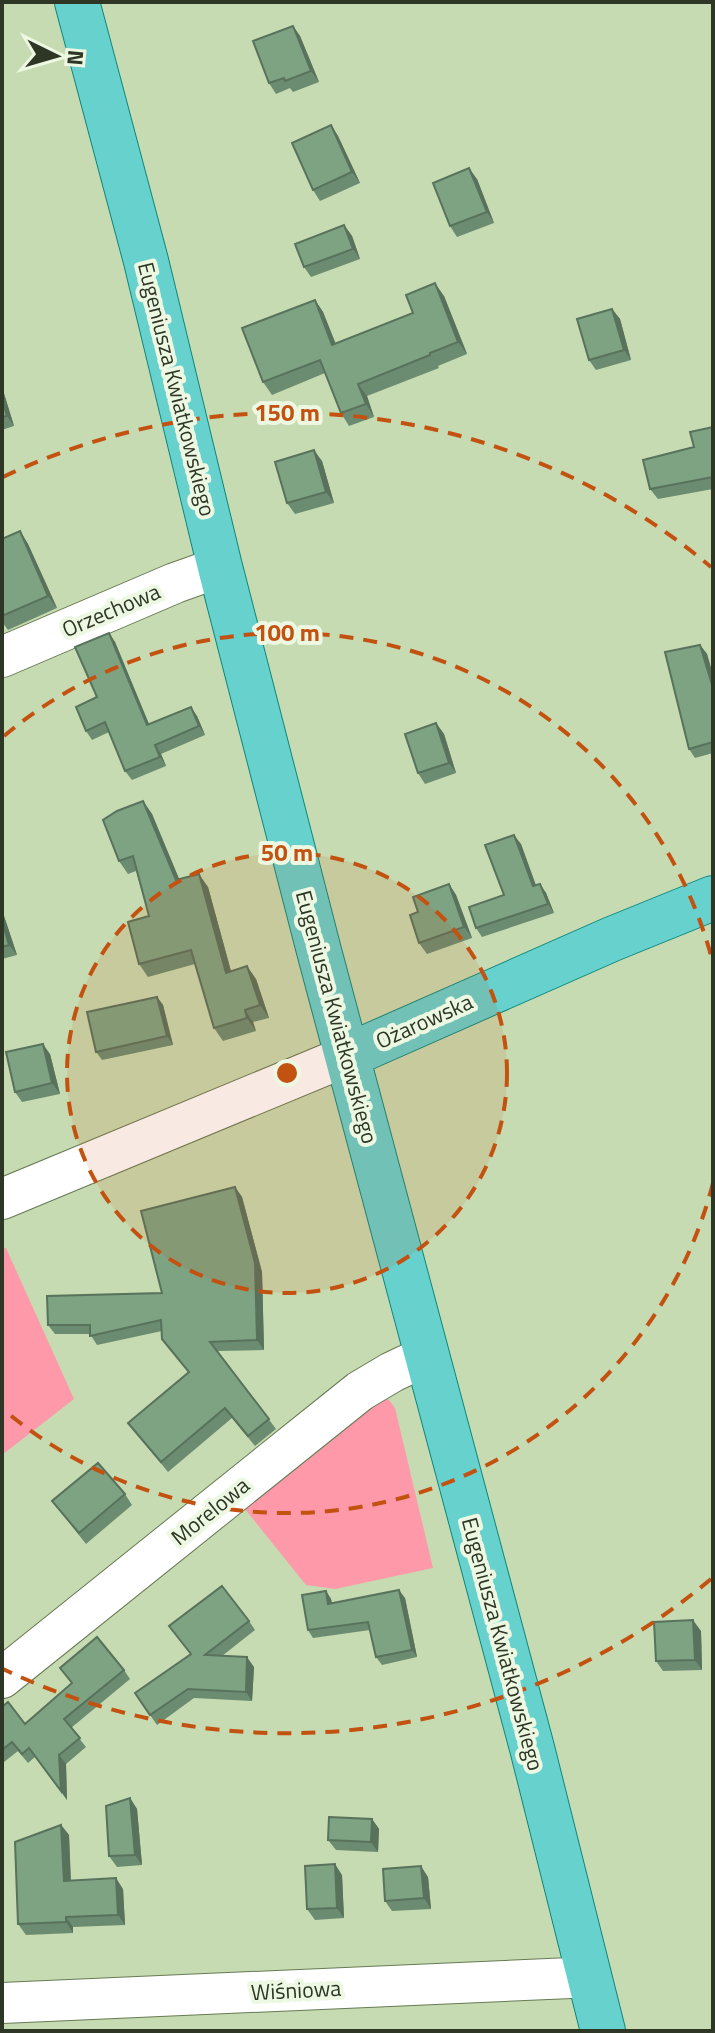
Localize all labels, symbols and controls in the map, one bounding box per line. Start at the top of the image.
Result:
north arrow [16,16,96,96]
text: N [58,49,94,67]
street label: Eugeniusza Kwiatkowskiego [129,258,225,520]
text: 150 m [254,394,320,430]
street label: Orzechowa [57,574,165,646]
text: 100 m [254,614,320,650]
text: 50 m [261,834,313,870]
street label: Eugeniusza Kwiatkowskiego [287,887,387,1147]
street label: Ożarowska [370,985,478,1057]
centre of rings [273,1059,301,1087]
street label: Morelowa [163,1469,257,1553]
street label: Eugeniusza Kwiatkowskiego [453,1514,553,1774]
street label: Wiśniowa [250,1971,342,2009]

